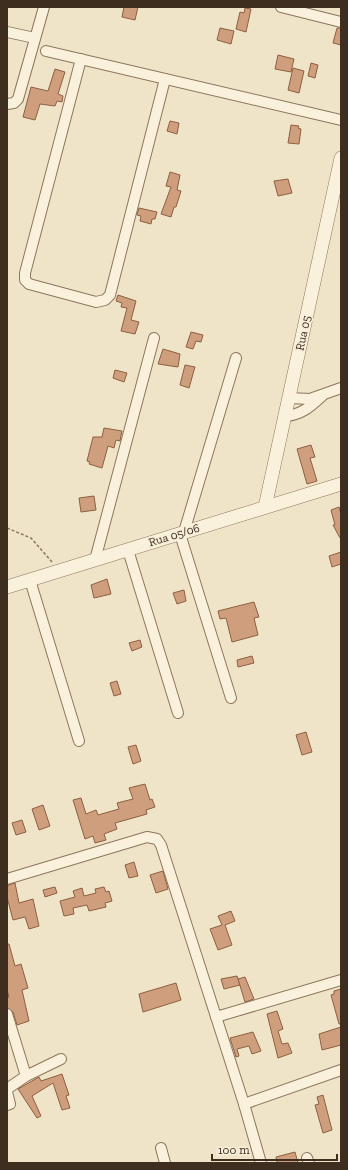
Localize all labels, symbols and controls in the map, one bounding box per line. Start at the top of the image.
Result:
street label: Rua 05 [292,314,314,352]
street label: Rua 05/06 [147,521,201,549]
scale bar [212,1136,337,1162]
text: 100 m [218,1143,250,1157]

